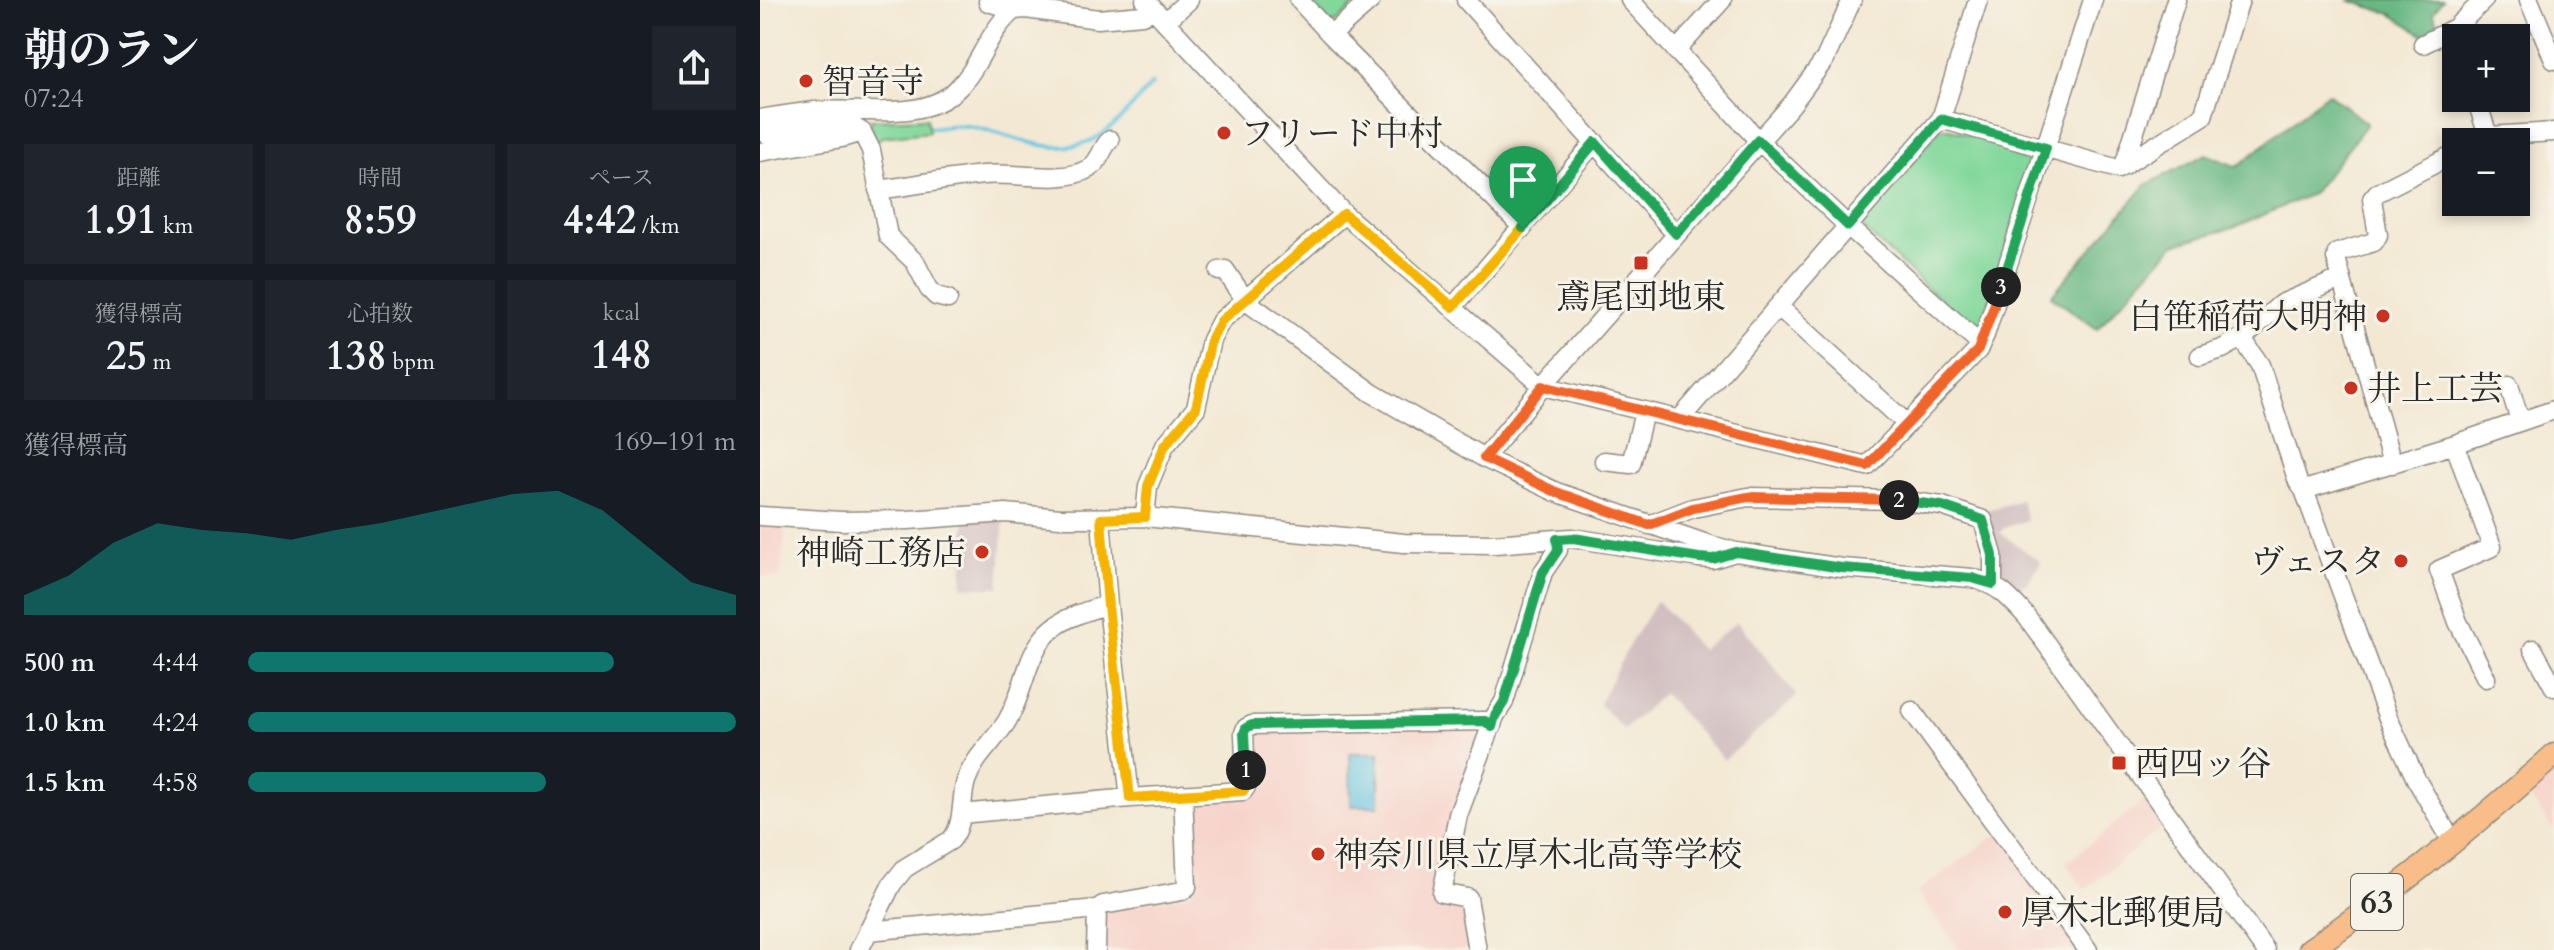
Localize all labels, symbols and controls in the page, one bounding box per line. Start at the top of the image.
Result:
text: 朝のラン [24,21,200,81]
map controls [2442,24,2530,216]
button: + [2442,24,2530,112]
button: share [652,26,736,110]
place label: 智音寺 [822,59,924,105]
marker: 智音寺 [797,72,815,90]
text: 07:24 [24,81,84,116]
place label: フリード中村 [1240,111,1443,157]
marker: フリード中村 [1215,124,1233,142]
button: − [2442,128,2530,216]
pin [1489,146,1557,228]
icon: arrive [1501,158,1545,202]
text: 距離 [117,163,161,193]
text: 時間 [358,163,402,193]
text: ペース [589,163,654,193]
text: 1.91 [84,193,157,248]
text: 8:59 [343,193,417,248]
text: 4:42 [563,193,636,248]
text: km [157,211,193,241]
text: /km [636,211,680,241]
marker: 鳶尾団地東 [1632,254,1650,272]
pin: 3 [1981,267,2021,307]
text: 3 [1995,272,2007,302]
place label: 鳶尾団地東 [1556,274,1726,320]
place label: 白笹稲荷大明神 [2129,294,2367,340]
text: kcal [603,298,640,328]
text: 獲得標高 [95,299,183,329]
text: 心拍数 [347,299,413,329]
marker: 白笹稲荷大明神 [2374,307,2392,325]
text: 148 [591,328,652,383]
text: 25 [106,329,147,384]
text: 138 [325,329,387,384]
text: m [147,347,171,377]
text: bpm [387,347,435,377]
place label: 井上工芸 [2367,366,2503,412]
marker: 井上工芸 [2342,379,2360,397]
text: 169–191 m [613,424,736,459]
text: 獲得標高 [24,428,128,463]
pin: 2 [1879,480,1919,520]
text: 2 [1893,485,1905,515]
place label: 神崎工務店 [796,530,966,576]
place label: ヴェスタ [2250,539,2385,585]
marker: 神崎工務店 [973,543,991,561]
marker: ヴェスタ [2392,552,2410,570]
text: 500 m [24,645,95,680]
text: 4:44 [152,645,199,680]
text: 1.0 km [24,705,105,740]
text: 4:24 [152,705,199,740]
place label: 西四ッ谷 [2135,741,2271,787]
pin: 1 [1226,750,1266,790]
marker: 西四ッ谷 [2110,754,2128,772]
text: 1 [1240,755,1252,785]
text: 1.5 km [24,765,105,800]
text: 4:58 [152,765,199,800]
place label: 神奈川県立厚木北高等学校 [1334,832,1742,878]
marker: 神奈川県立厚木北高等学校 [1309,845,1327,863]
road number: 63 [2351,874,2403,930]
place label: 厚木北郵便局 [2021,890,2225,936]
marker: 厚木北郵便局 [1996,903,2014,921]

